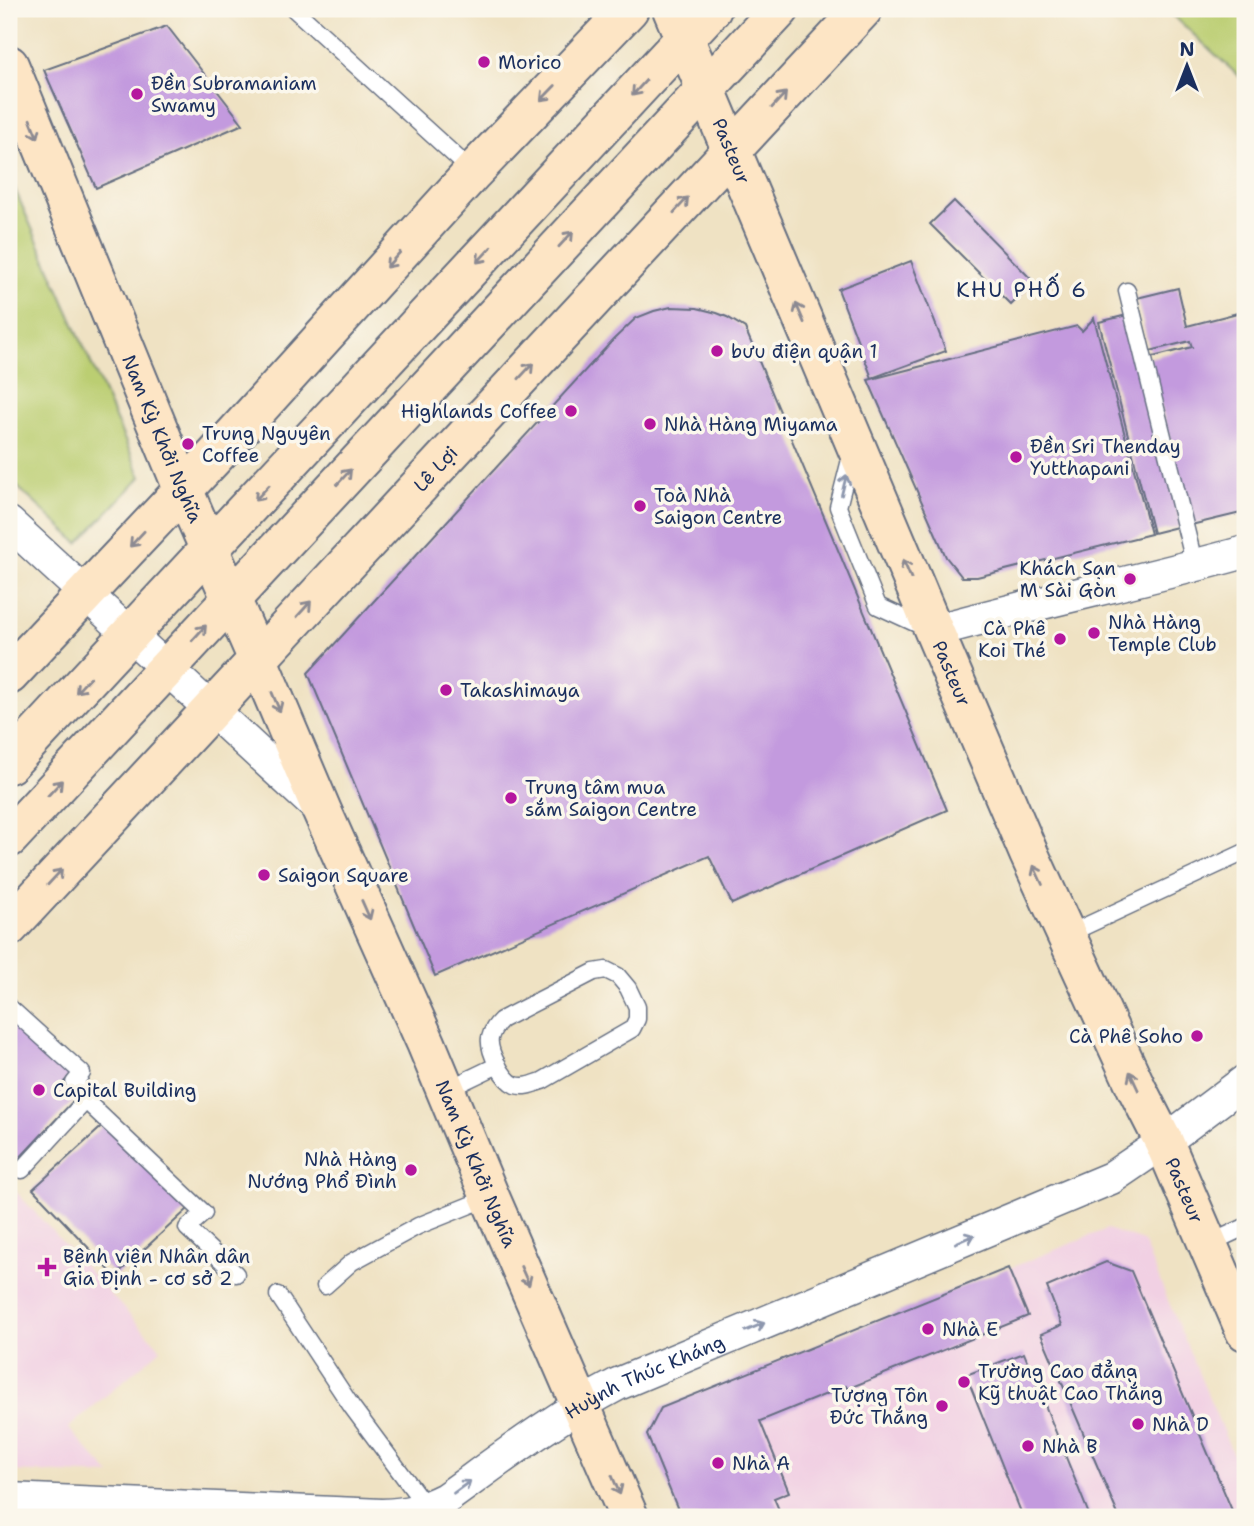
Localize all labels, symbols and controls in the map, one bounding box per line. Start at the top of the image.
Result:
north arrow [1152,32,1222,102]
text: N [1179,37,1195,62]
place label: Morico [498,50,561,75]
marker: Morico [476,54,492,70]
place label: Đền Subramaniam Swamy [151,71,317,118]
one-way arrow [630,79,647,96]
one-way arrow [540,84,557,102]
marker: Đền Subramaniam Swamy [129,86,145,102]
one-way arrow [770,92,787,109]
street label: Pasteur [707,114,757,188]
one-way arrow [29,117,42,139]
one-way arrow [673,197,690,214]
one-way arrow [558,231,575,248]
one-way arrow [475,246,492,263]
one-way arrow [385,251,401,269]
district label: KHU PHỐ 6 [956,273,1088,304]
one-way arrow [793,303,806,325]
place label: bưu điện quận 1 [731,339,877,364]
marker: bưu điện quận 1 [709,343,725,359]
street label: Nam Kỳ Khởi Nghĩa [117,351,209,527]
one-way arrow [518,362,534,380]
place label: Highlands Coffee [401,399,557,424]
marker: Highlands Coffee [563,403,579,419]
place label: Nhà Hàng Miyama [664,412,838,437]
marker: Nhà Hàng Miyama [642,416,658,432]
place label: Trung Nguyên Coffee [202,421,331,468]
place label: Đền Sri Thenday Yutthapani [1030,434,1181,481]
marker: Trung Nguyên Coffee [180,436,196,452]
street label: Lê Lợi [408,440,463,497]
marker: Đền Sri Thenday Yutthapani [1008,449,1024,465]
one-way arrow [336,469,353,486]
one-way arrow [838,474,851,497]
place label: Toà Nhà Saigon Centre [654,483,782,530]
one-way arrow [253,484,270,501]
marker: Toà Nhà Saigon Centre [632,498,648,514]
one-way arrow [128,530,145,547]
place label: Khách Sạn M Sài Gòn [1019,556,1116,603]
one-way arrow [900,558,913,580]
marker: Khách Sạn M Sài Gòn [1122,571,1138,587]
one-way arrow [296,601,313,618]
place label: Nhà Hàng Temple Club [1108,610,1217,657]
place label: Cà Phê Koi Thé [978,616,1046,663]
one-way arrow [191,624,207,642]
marker: Nhà Hàng Temple Club [1086,625,1102,641]
marker: Cà Phê Koi Thé [1052,631,1068,647]
street label: Pasteur [927,637,977,710]
one-way arrow [74,676,91,693]
place label: Takashimaya [460,678,580,703]
marker: Takashimaya [438,682,454,698]
one-way arrow [270,690,283,712]
place label: Trung tâm mua sắm Saigon Centre [525,775,697,822]
one-way arrow [47,780,64,797]
marker: Trung tâm mua sắm Saigon Centre [503,790,519,806]
place label: Saigon Square [278,863,409,888]
one-way arrow [1031,865,1045,886]
marker: Saigon Square [256,867,272,883]
one-way arrow [47,869,64,886]
one-way arrow [360,899,374,920]
place label: Cà Phê Soho [1069,1024,1183,1049]
marker: Cà Phê Soho [1189,1028,1205,1044]
one-way arrow [1127,1071,1140,1093]
street label: Nam Kỳ Khởi Nghĩa [430,1076,523,1251]
place label: Capital Building [53,1078,197,1103]
marker: Capital Building [31,1082,47,1098]
place label: Nhà Hàng Nướng Phổ Đình [247,1147,397,1194]
street label: Pasteur [1160,1154,1210,1227]
marker: Nhà Hàng Nướng Phổ Đình [403,1162,419,1178]
one-way arrow [954,1232,976,1245]
place label: Bệnh viện Nhân dân Gia Định - cơ sở 2 [63,1244,250,1291]
marker: Bệnh viện Nhân dân Gia Định - cơ sở 2 [37,1257,57,1277]
one-way arrow [519,1265,532,1287]
place label: Nhà E [942,1317,998,1342]
one-way arrow [744,1320,766,1333]
marker: Nhà E [920,1321,936,1337]
street label: Huỳnh Thúc Kháng [560,1329,728,1425]
place label: Trường Cao đẳng Kỹ thuật Cao Thắng [978,1359,1163,1406]
marker: Trường Cao đẳng Kỹ thuật Cao Thắng [956,1374,972,1390]
place label: Tượng Tôn Đức Thắng [830,1383,928,1430]
marker: Tượng Tôn Đức Thắng [934,1398,950,1414]
place label: Nhà D [1152,1412,1209,1437]
marker: Nhà D [1130,1416,1146,1432]
place label: Nhà B [1042,1434,1098,1459]
marker: Nhà B [1020,1438,1036,1454]
place label: Nhà A [732,1451,790,1476]
marker: Nhà A [710,1455,726,1471]
one-way arrow [610,1474,623,1495]
one-way arrow [452,1480,471,1494]

